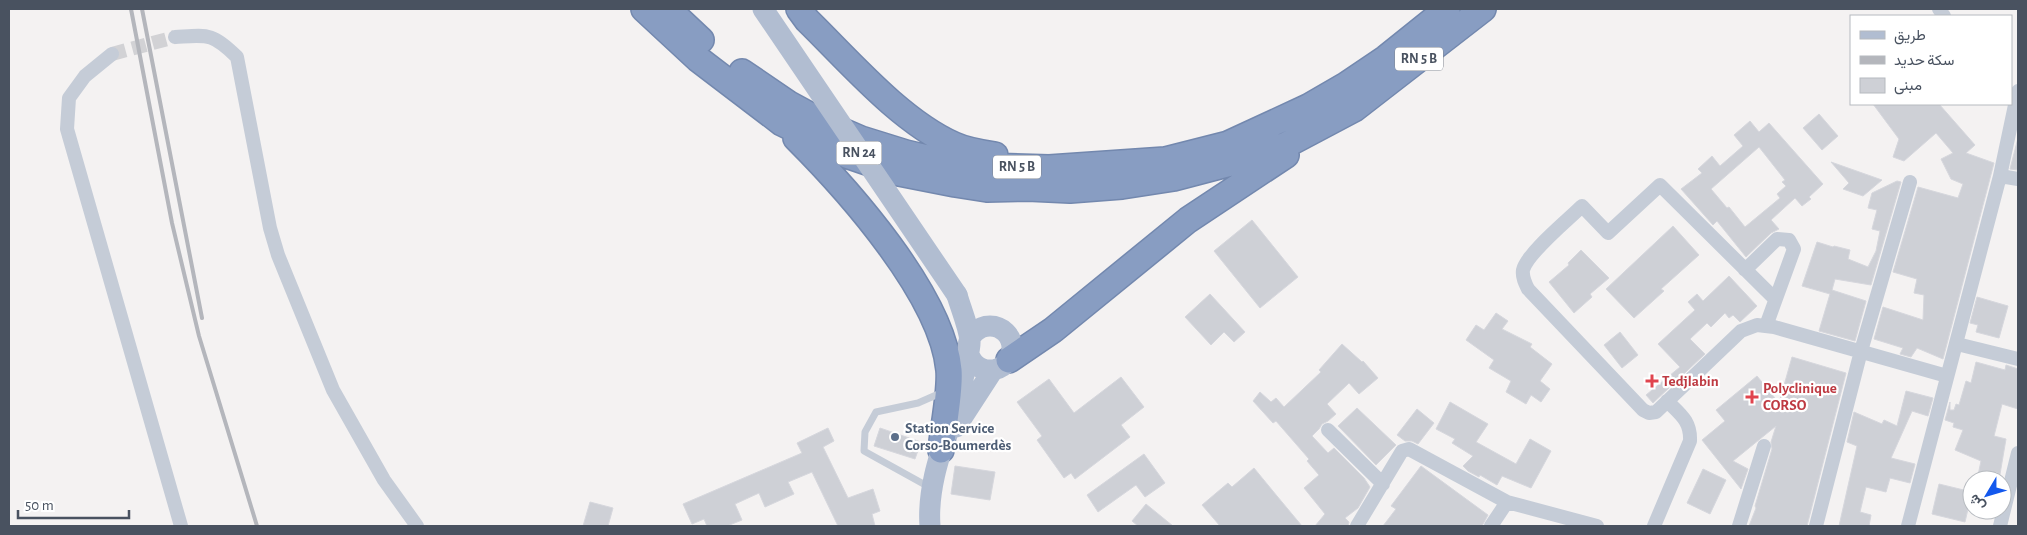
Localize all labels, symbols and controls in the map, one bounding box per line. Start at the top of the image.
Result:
legend [1850,15,2012,105]
text: طريق [1894,28,1926,45]
road number: RN 5 B [1395,48,1443,70]
text: سكة حديد [1894,53,1955,69]
text: مبنى [1894,78,1922,95]
road number: RN 24 [836,142,882,164]
road number: RN 5 B [993,156,1041,178]
place label: Tedjlabin [1662,374,1719,389]
marker: Tedjlabin [1646,375,1658,387]
place label: Polyclinique CORSO [1763,381,1837,413]
marker: Polyclinique CORSO [1745,390,1759,404]
place label: Station Service Corso-Boumerdès [905,421,1011,453]
marker: Station Service Corso-Boumerdès [889,431,901,443]
north arrow [1962,470,2012,520]
scale bar [18,488,129,520]
text: ش [1967,491,1989,513]
text: 50 m [25,498,54,513]

